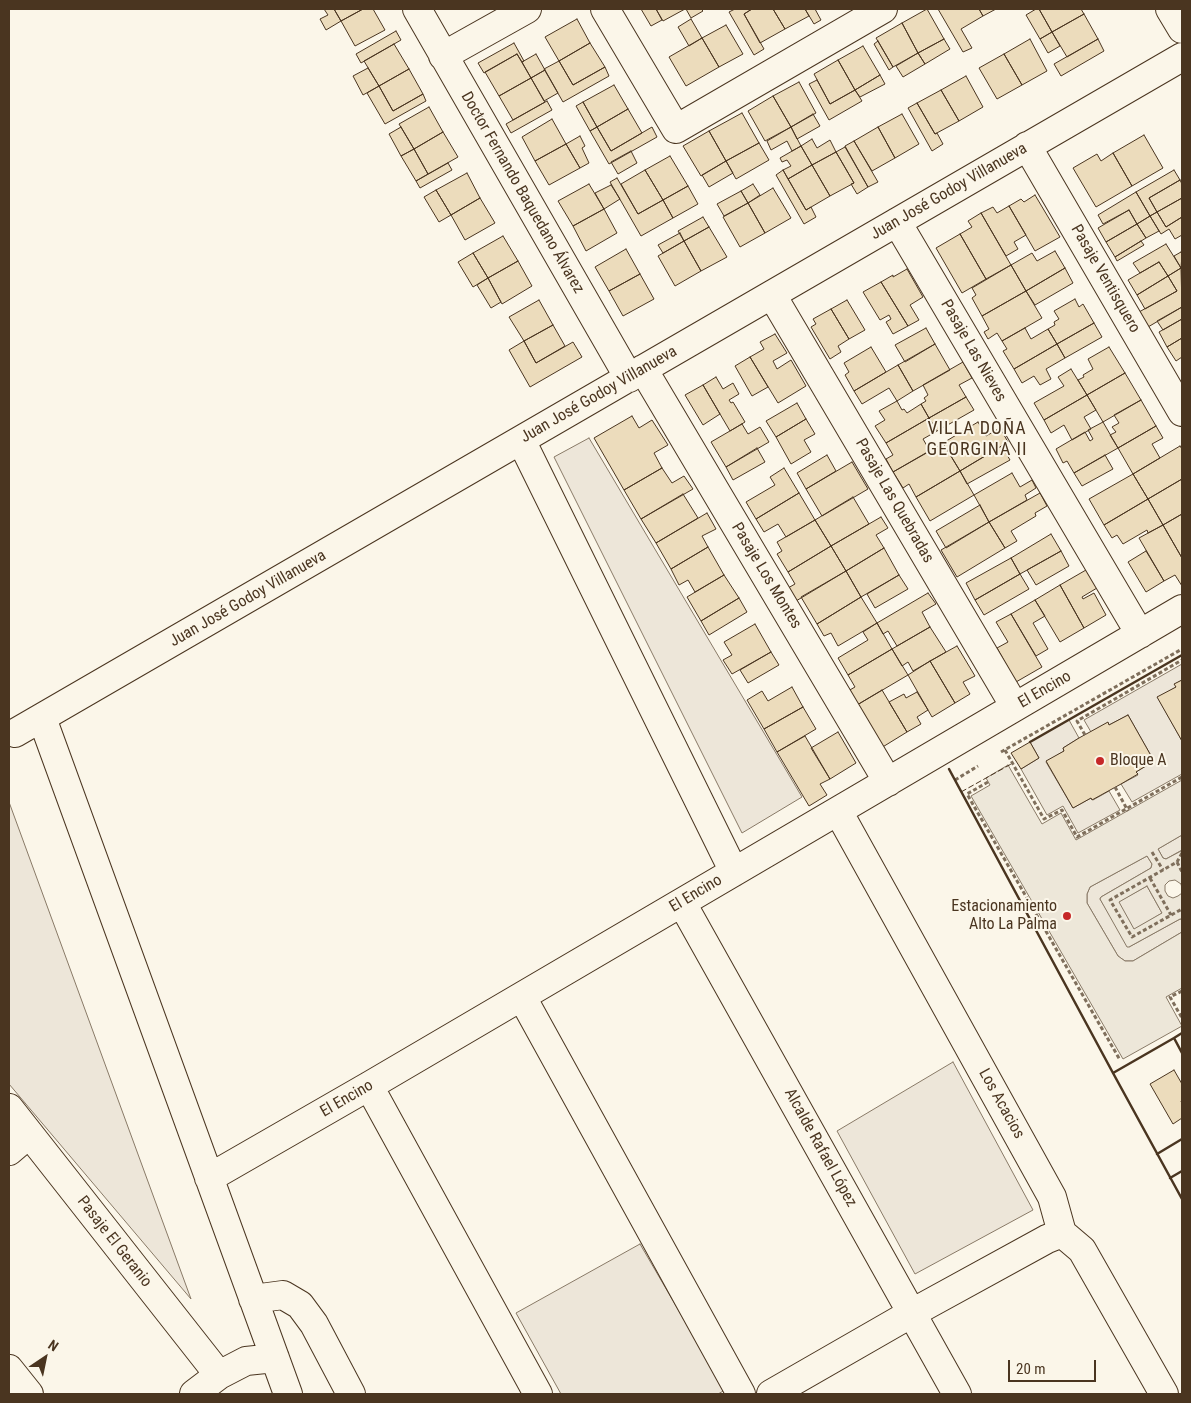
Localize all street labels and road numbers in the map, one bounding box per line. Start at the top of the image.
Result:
street label: Doctor Fernando Baquedano Álvarez [456,89,588,297]
street label: Juan José Godoy Villanueva [867,139,1031,245]
street label: Pasaje Ventisquero [1066,221,1144,337]
street label: Pasaje Las Nieves [936,296,1010,406]
street label: Juan José Godoy Villanueva [517,342,681,448]
street label: Pasaje Las Quebradas [851,435,937,567]
street label: Pasaje Los Montes [727,520,805,632]
street label: Juan José Godoy Villanueva [166,546,330,652]
street label: El Encino [1015,667,1075,713]
street label: El Encino [666,871,726,917]
street label: Los Acacios [974,1066,1028,1142]
street label: El Encino [317,1076,377,1122]
street label: Alcalde Rafael López [779,1085,861,1211]
street label: Pasaje El Geranio [73,1193,155,1291]

